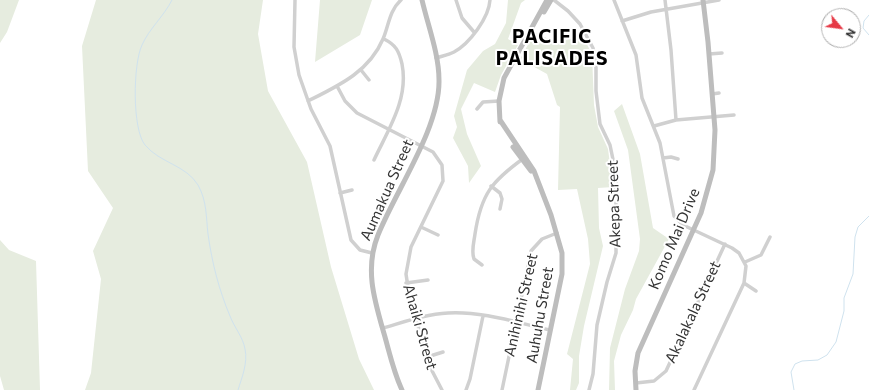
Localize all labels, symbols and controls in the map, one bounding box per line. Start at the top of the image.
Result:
north arrow [821,8,861,48]
district label: PACIFIC PALISADES [496,26,608,70]
text: N [843,27,859,40]
street label: Aumakua Street [357,136,417,244]
street label: Akepa Street [603,160,625,248]
street label: Komo Mai Drive [645,186,703,292]
street label: Anihinihi Street [500,252,542,358]
street label: Akalakala Street [661,258,725,366]
street label: Auhuhu Street [523,265,557,365]
street label: Ahaiki Street [399,282,441,372]

